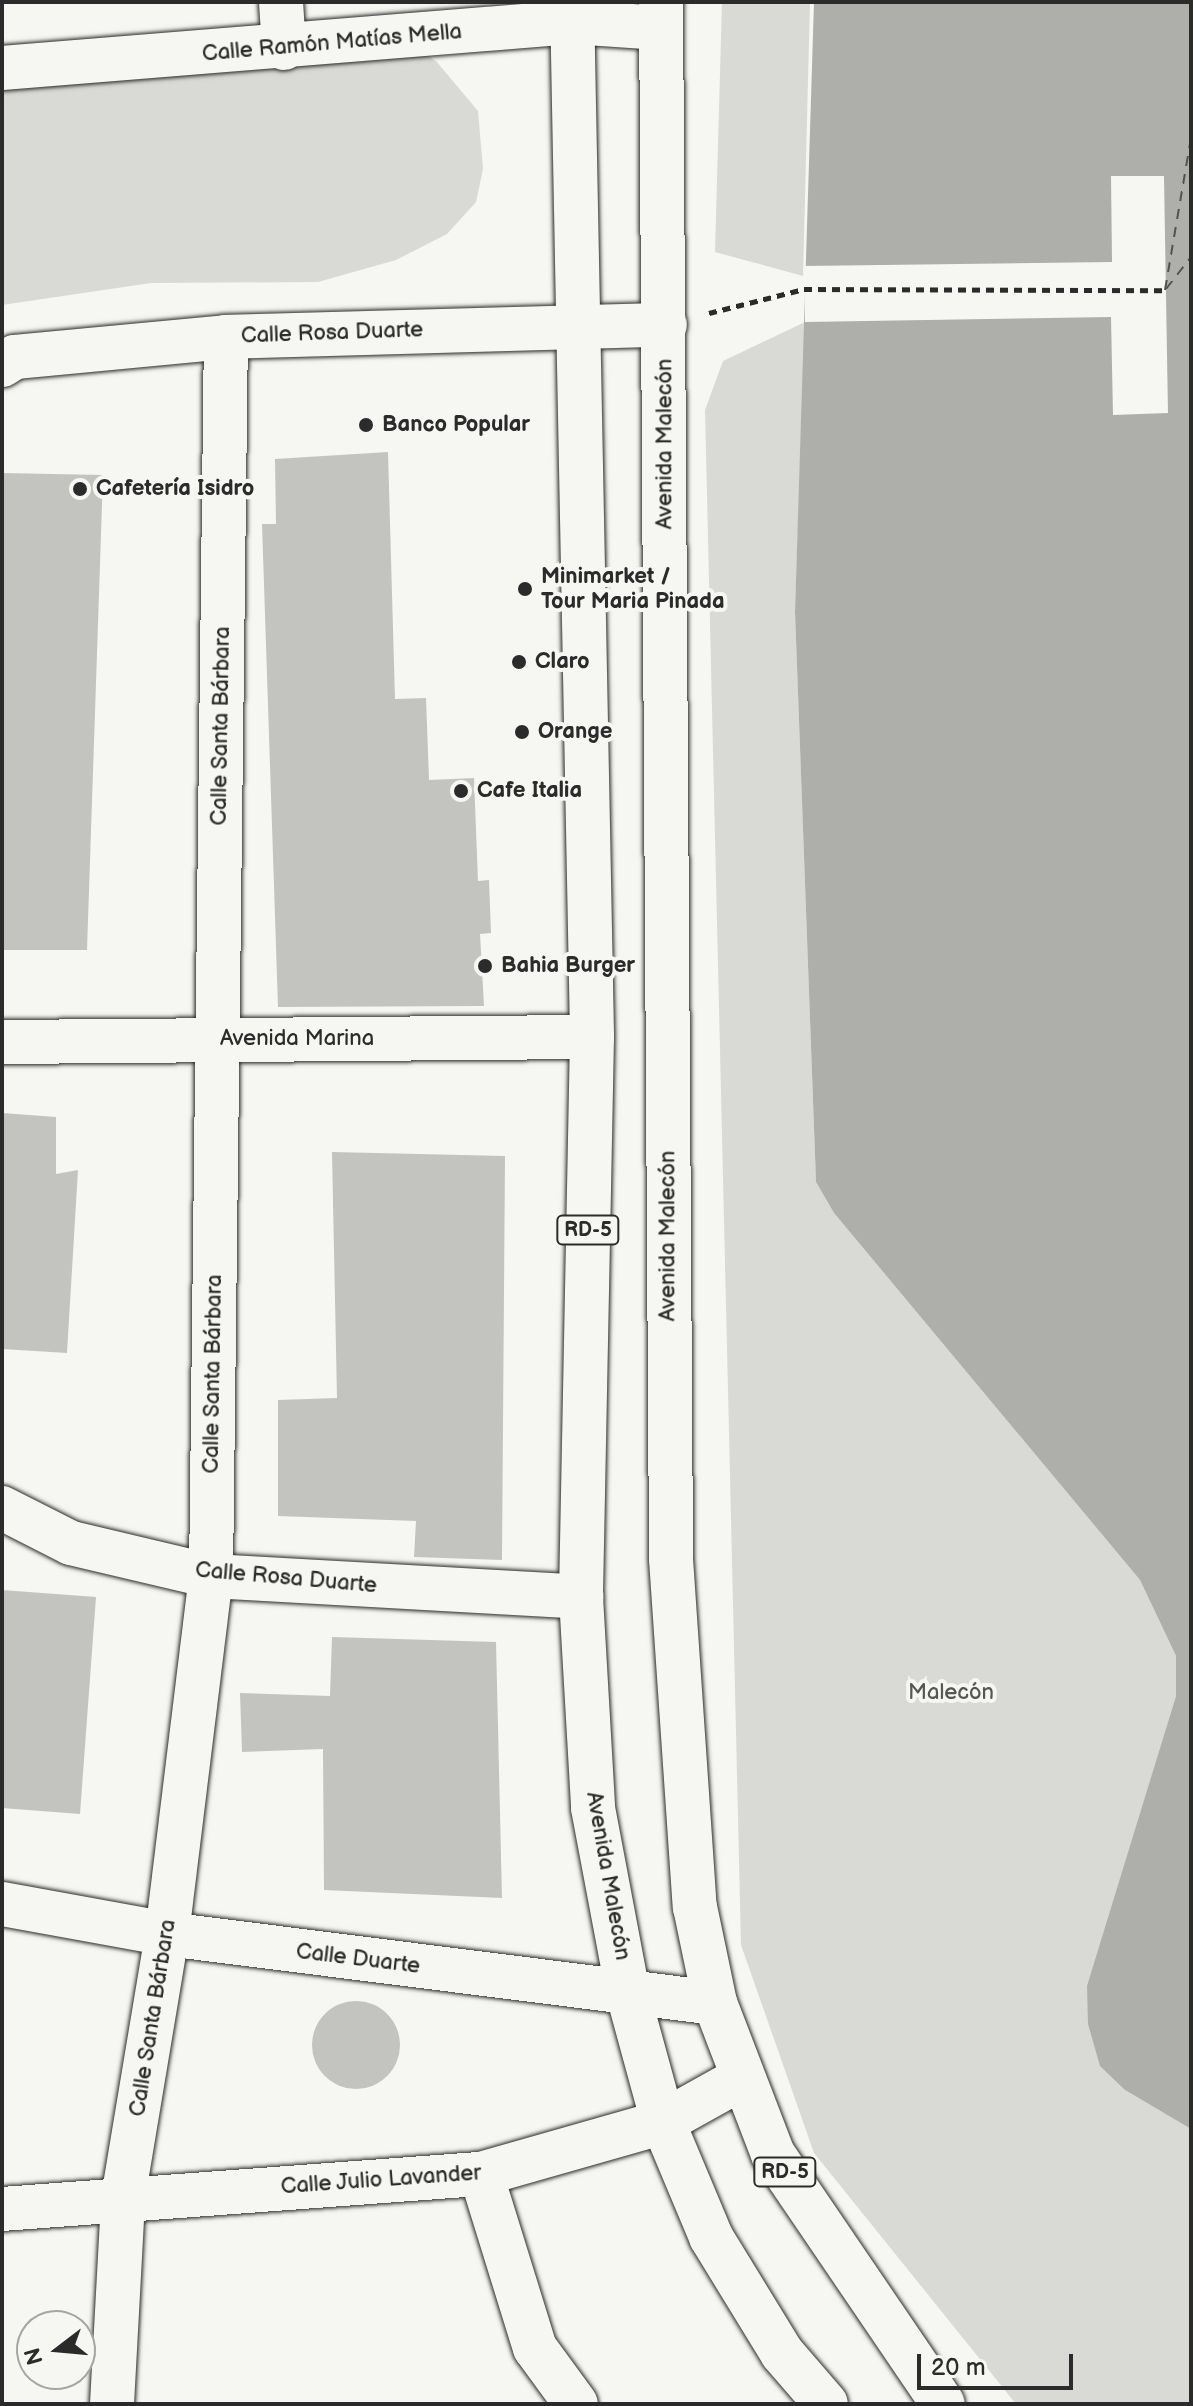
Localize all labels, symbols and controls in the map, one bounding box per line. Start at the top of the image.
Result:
street label: Calle Ramón Matías Mella [201,18,463,68]
street label: Calle Rosa Duarte [240,317,424,349]
street label: Avenida Malecón [652,359,678,529]
place label: Banco Popular [382,412,530,438]
marker: Banco Popular [357,416,375,434]
place label: Cafetería Isidro [96,476,254,502]
marker: Cafetería Isidro [71,480,89,498]
place label: Minimarket / Tour Maria Pinada [541,563,725,614]
marker: Minimarket / Tour Maria Pinada [516,580,534,598]
street label: Calle Santa Bárbara [206,626,236,826]
place label: Claro [535,649,590,675]
marker: Claro [510,653,528,671]
place label: Orange [538,719,612,745]
marker: Orange [513,723,531,741]
place label: Cafe Italia [477,778,582,804]
marker: Cafe Italia [452,782,470,800]
place label: Bahia Burger [501,953,635,979]
marker: Bahia Burger [476,957,494,975]
street label: Avenida Marina [220,1026,374,1052]
street label: Avenida Malecón [655,1151,681,1321]
road number: RD-5 [556,1214,620,1246]
street label: Calle Santa Bárbara [198,1274,228,1474]
street label: Calle Rosa Duarte [194,1557,378,1599]
park label: Malecón [908,1680,994,1706]
street label: Avenida Malecón [580,1790,636,1962]
street label: Calle Santa Bárbara [124,1917,182,2119]
street label: Calle Duarte [294,1938,422,1980]
road number: RD-5 [753,2156,817,2188]
street label: Calle Julio Lavander [279,2160,483,2200]
north arrow [16,2310,96,2390]
scale bar [921,2338,1077,2388]
text: N [19,2345,50,2368]
text: 20 m [931,2353,986,2382]

